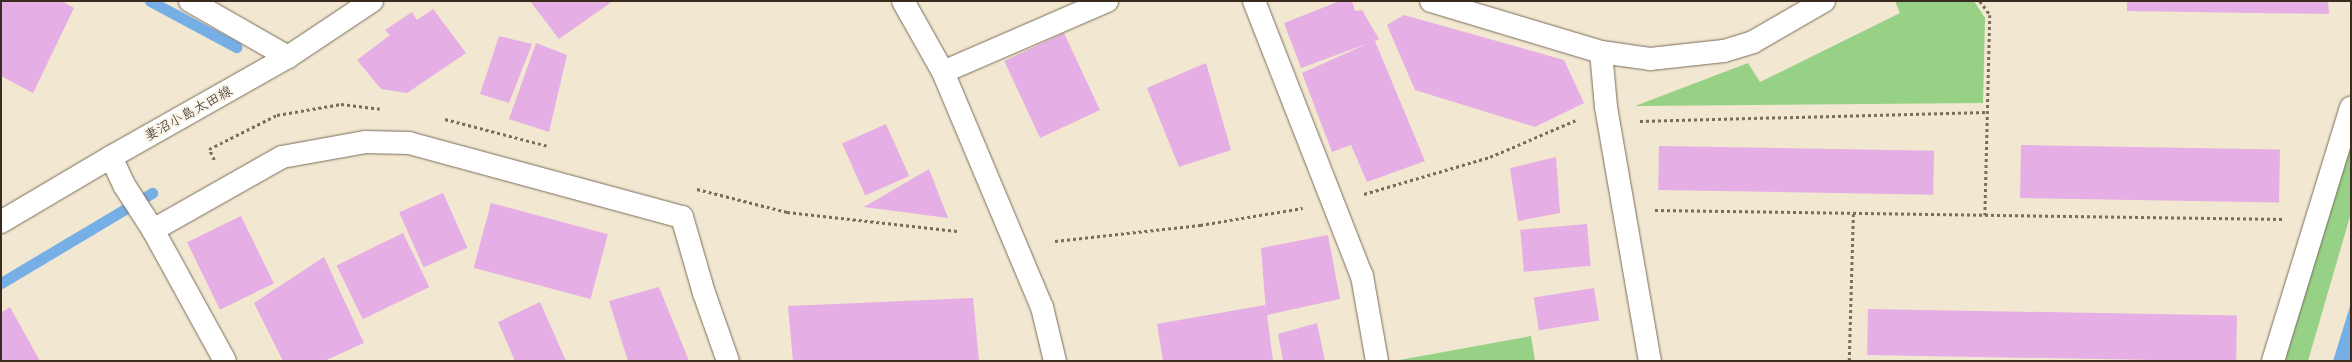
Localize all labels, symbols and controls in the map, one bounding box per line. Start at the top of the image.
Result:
street label: 妻沼小島太田線 [141,82,235,144]

